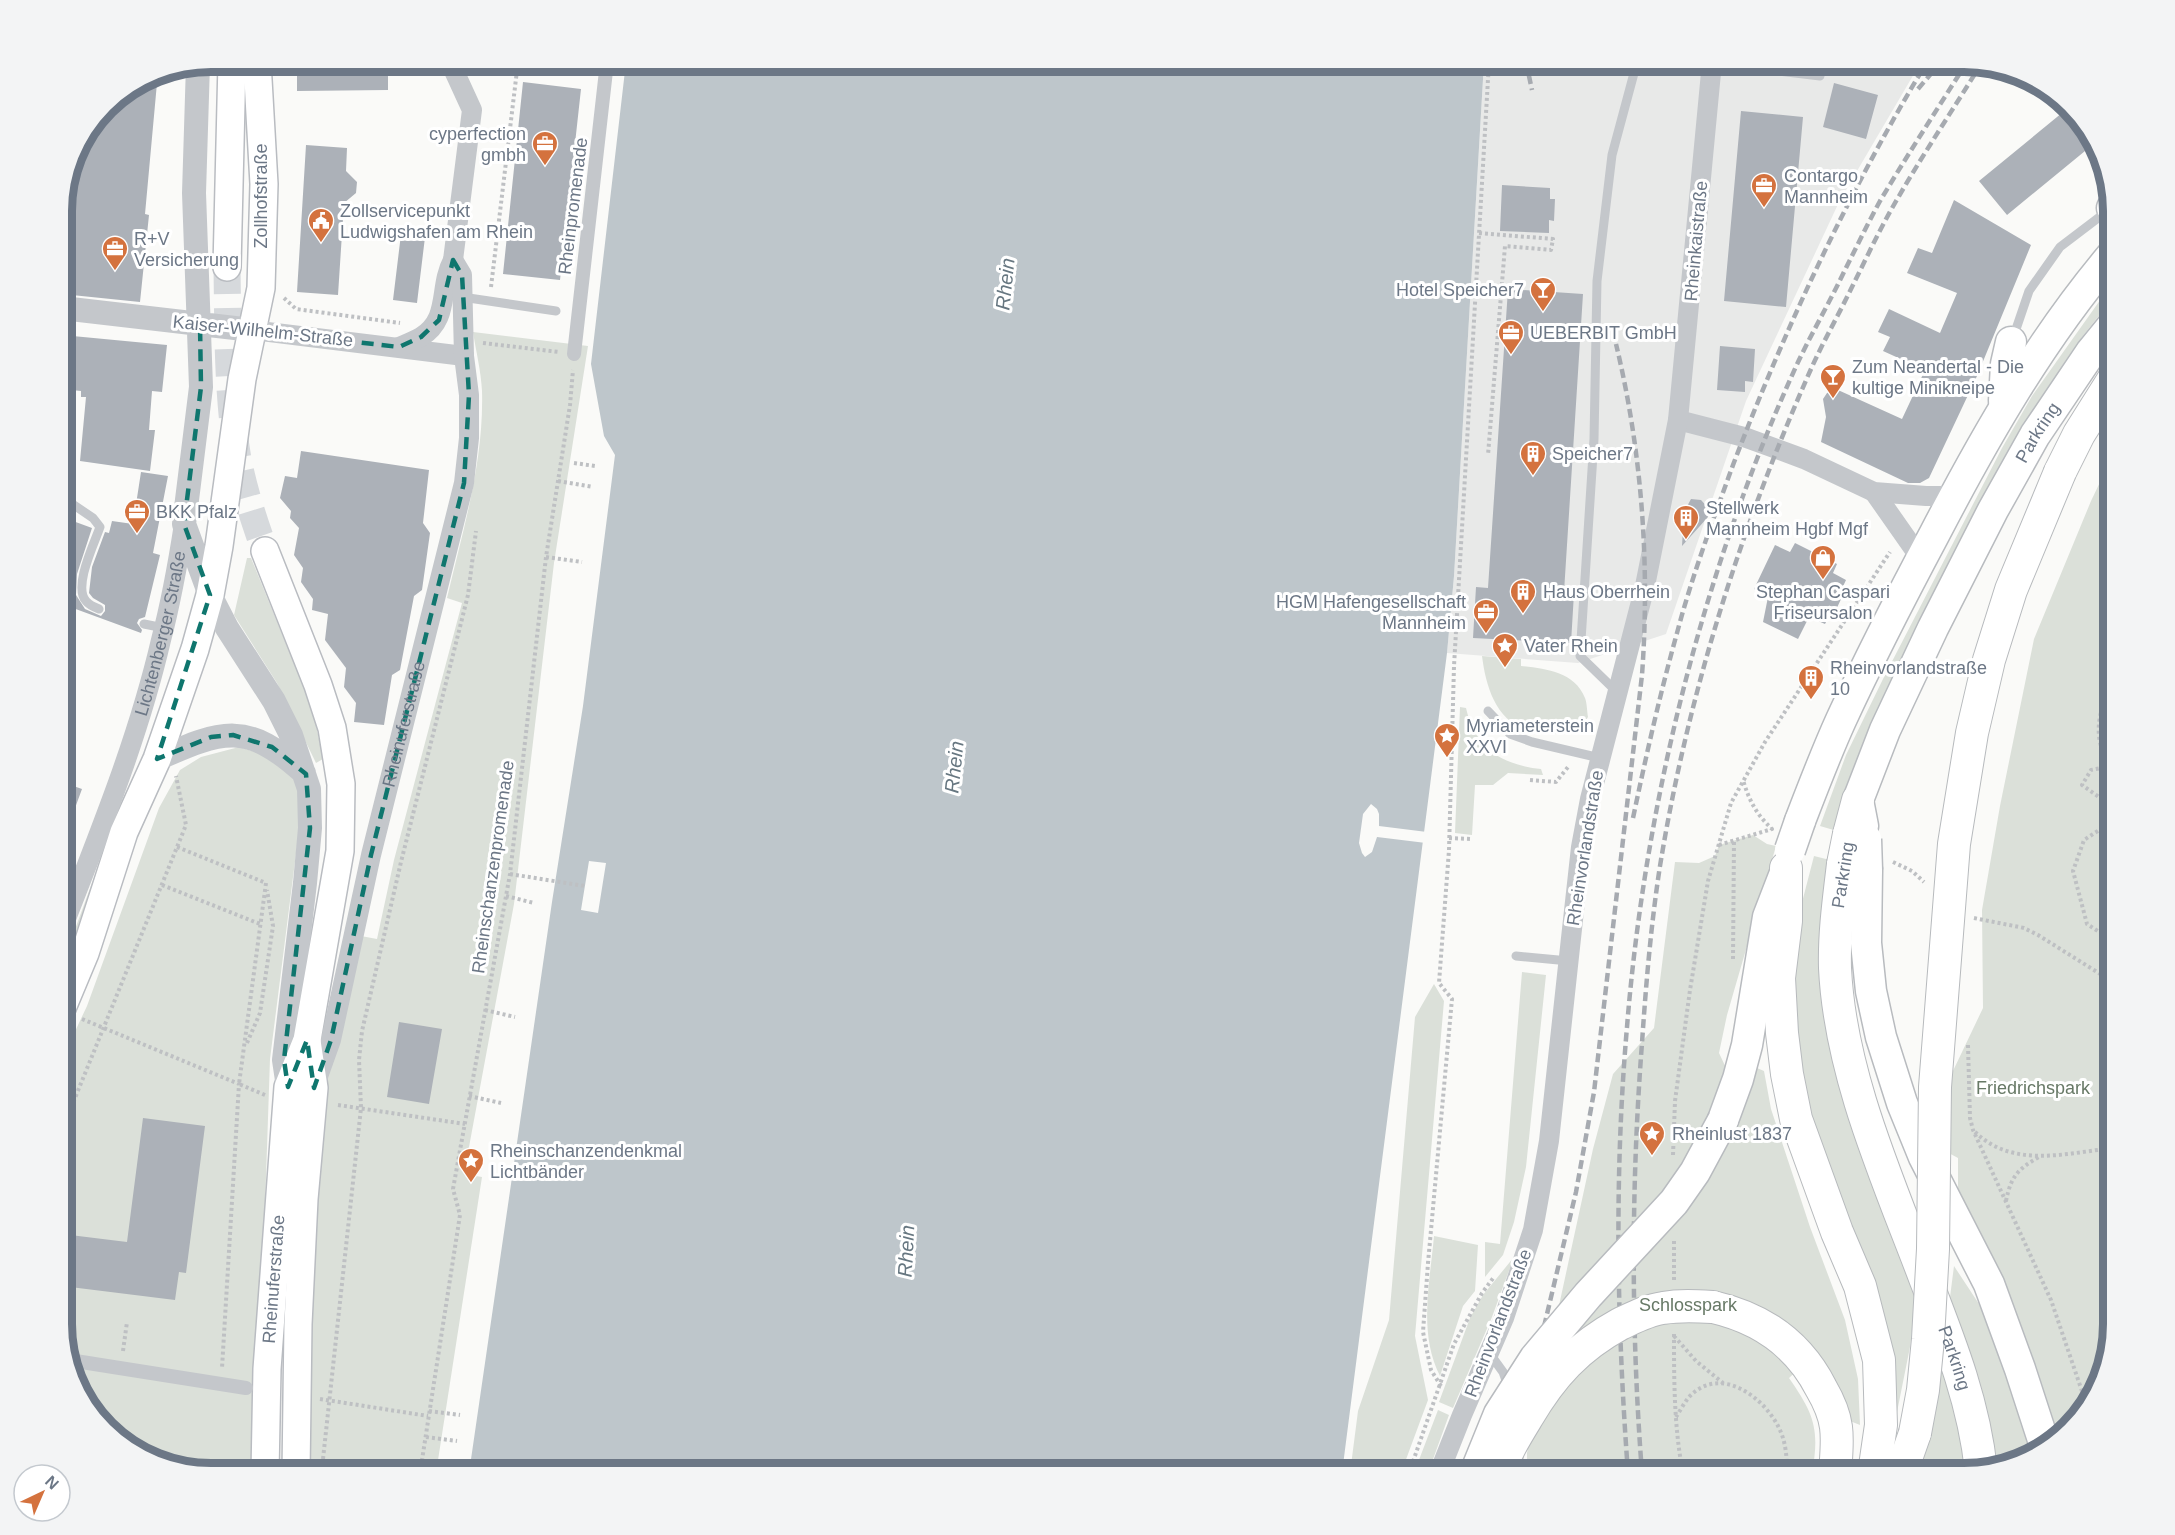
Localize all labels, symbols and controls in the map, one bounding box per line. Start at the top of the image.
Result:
place label: cyperfection gmbh [429,124,526,165]
office icon: cyperfection gmbh [530,129,560,167]
street label: Rheinpromenade [555,136,591,276]
street label: Zollhofstraße [251,143,271,249]
place label: Contargo Mannheim [1784,166,1868,207]
office icon: Contargo Mannheim [1749,171,1779,209]
street label: Rheinkaistraße [1681,180,1711,302]
place label: Zollservicepunkt Ludwigshafen am Rhein [340,201,533,242]
public building icon: Zollservicepunkt Ludwigshafen am Rhein [306,206,336,244]
place label: R+V Versicherung [134,229,239,270]
office icon: R+V Versicherung [100,234,130,272]
water label: Rhein [991,257,1019,311]
bar icon: Hotel Speicher7 [1528,275,1558,313]
place label: Hotel Speicher7 [1396,280,1524,300]
street label: Kaiser-Wilhelm-Straße [172,312,354,350]
office icon: UEBERBIT GmbH [1496,318,1526,356]
place label: UEBERBIT GmbH [1530,323,1677,343]
place label: Zum Neandertal - Die kultige Minikneipe [1852,357,2024,398]
bar icon: Zum Neandertal - Die kultige Minikneipe [1818,362,1848,400]
street label: Parkring [2012,399,2064,466]
building icon: Speicher7 [1518,439,1548,477]
place label: Speicher7 [1552,444,1633,464]
office icon: BKK Pfalz [122,497,152,535]
place label: Stellwerk Mannheim Hgbf Mgf [1706,498,1869,539]
place label: BKK Pfalz [156,502,237,522]
building icon: Stellwerk Mannheim Hgbf Mgf [1671,503,1701,541]
shop icon: Stephan Caspari Friseursalon [1808,543,1838,581]
street label: Lichtenberger Straße [131,549,190,719]
building icon: Haus Oberrhein [1508,577,1538,615]
place label: Haus Oberrhein [1543,582,1670,602]
place label: Stephan Caspari Friseursalon [1756,582,1890,623]
place label: HGM Hafengesellschaft Mannheim [1276,592,1466,633]
office icon: HGM Hafengesellschaft Mannheim [1471,597,1501,635]
place icon: Vater Rhein [1490,631,1520,669]
place label: Vater Rhein [1524,636,1618,656]
place label: Rheinvorlandstraße 10 [1830,658,1987,699]
street label: Rheinuferstraße [378,659,429,789]
building icon: Rheinvorlandstraße 10 [1796,663,1826,701]
place label: Myriameterstein XXVI [1466,716,1594,757]
place icon: Myriameterstein XXVI [1432,721,1462,759]
water label: Rhein [940,740,968,794]
street label: Rheinschanzenpromenade [468,759,518,975]
street label: Rheinvorlandstraße [1563,769,1607,927]
street label: Parkring [1828,840,1858,910]
park label: Friedrichspark [1976,1078,2091,1098]
place icon: Rheinlust 1837 [1637,1119,1667,1157]
place label: Rheinlust 1837 [1672,1124,1792,1144]
place label: Rheinschanzendenkmal Lichtbänder [490,1141,682,1182]
place icon: Rheinschanzendenkmal Lichtbänder [456,1146,486,1184]
street label: Rheinuferstraße [259,1214,288,1344]
water label: Rhein [894,1224,918,1278]
street label: Rheinvorlandstraße [1461,1246,1535,1400]
park label: Schlosspark [1639,1295,1738,1315]
street label: Parkring [1934,1323,1975,1393]
north arrow [12,1463,72,1523]
text: N [42,1472,62,1493]

